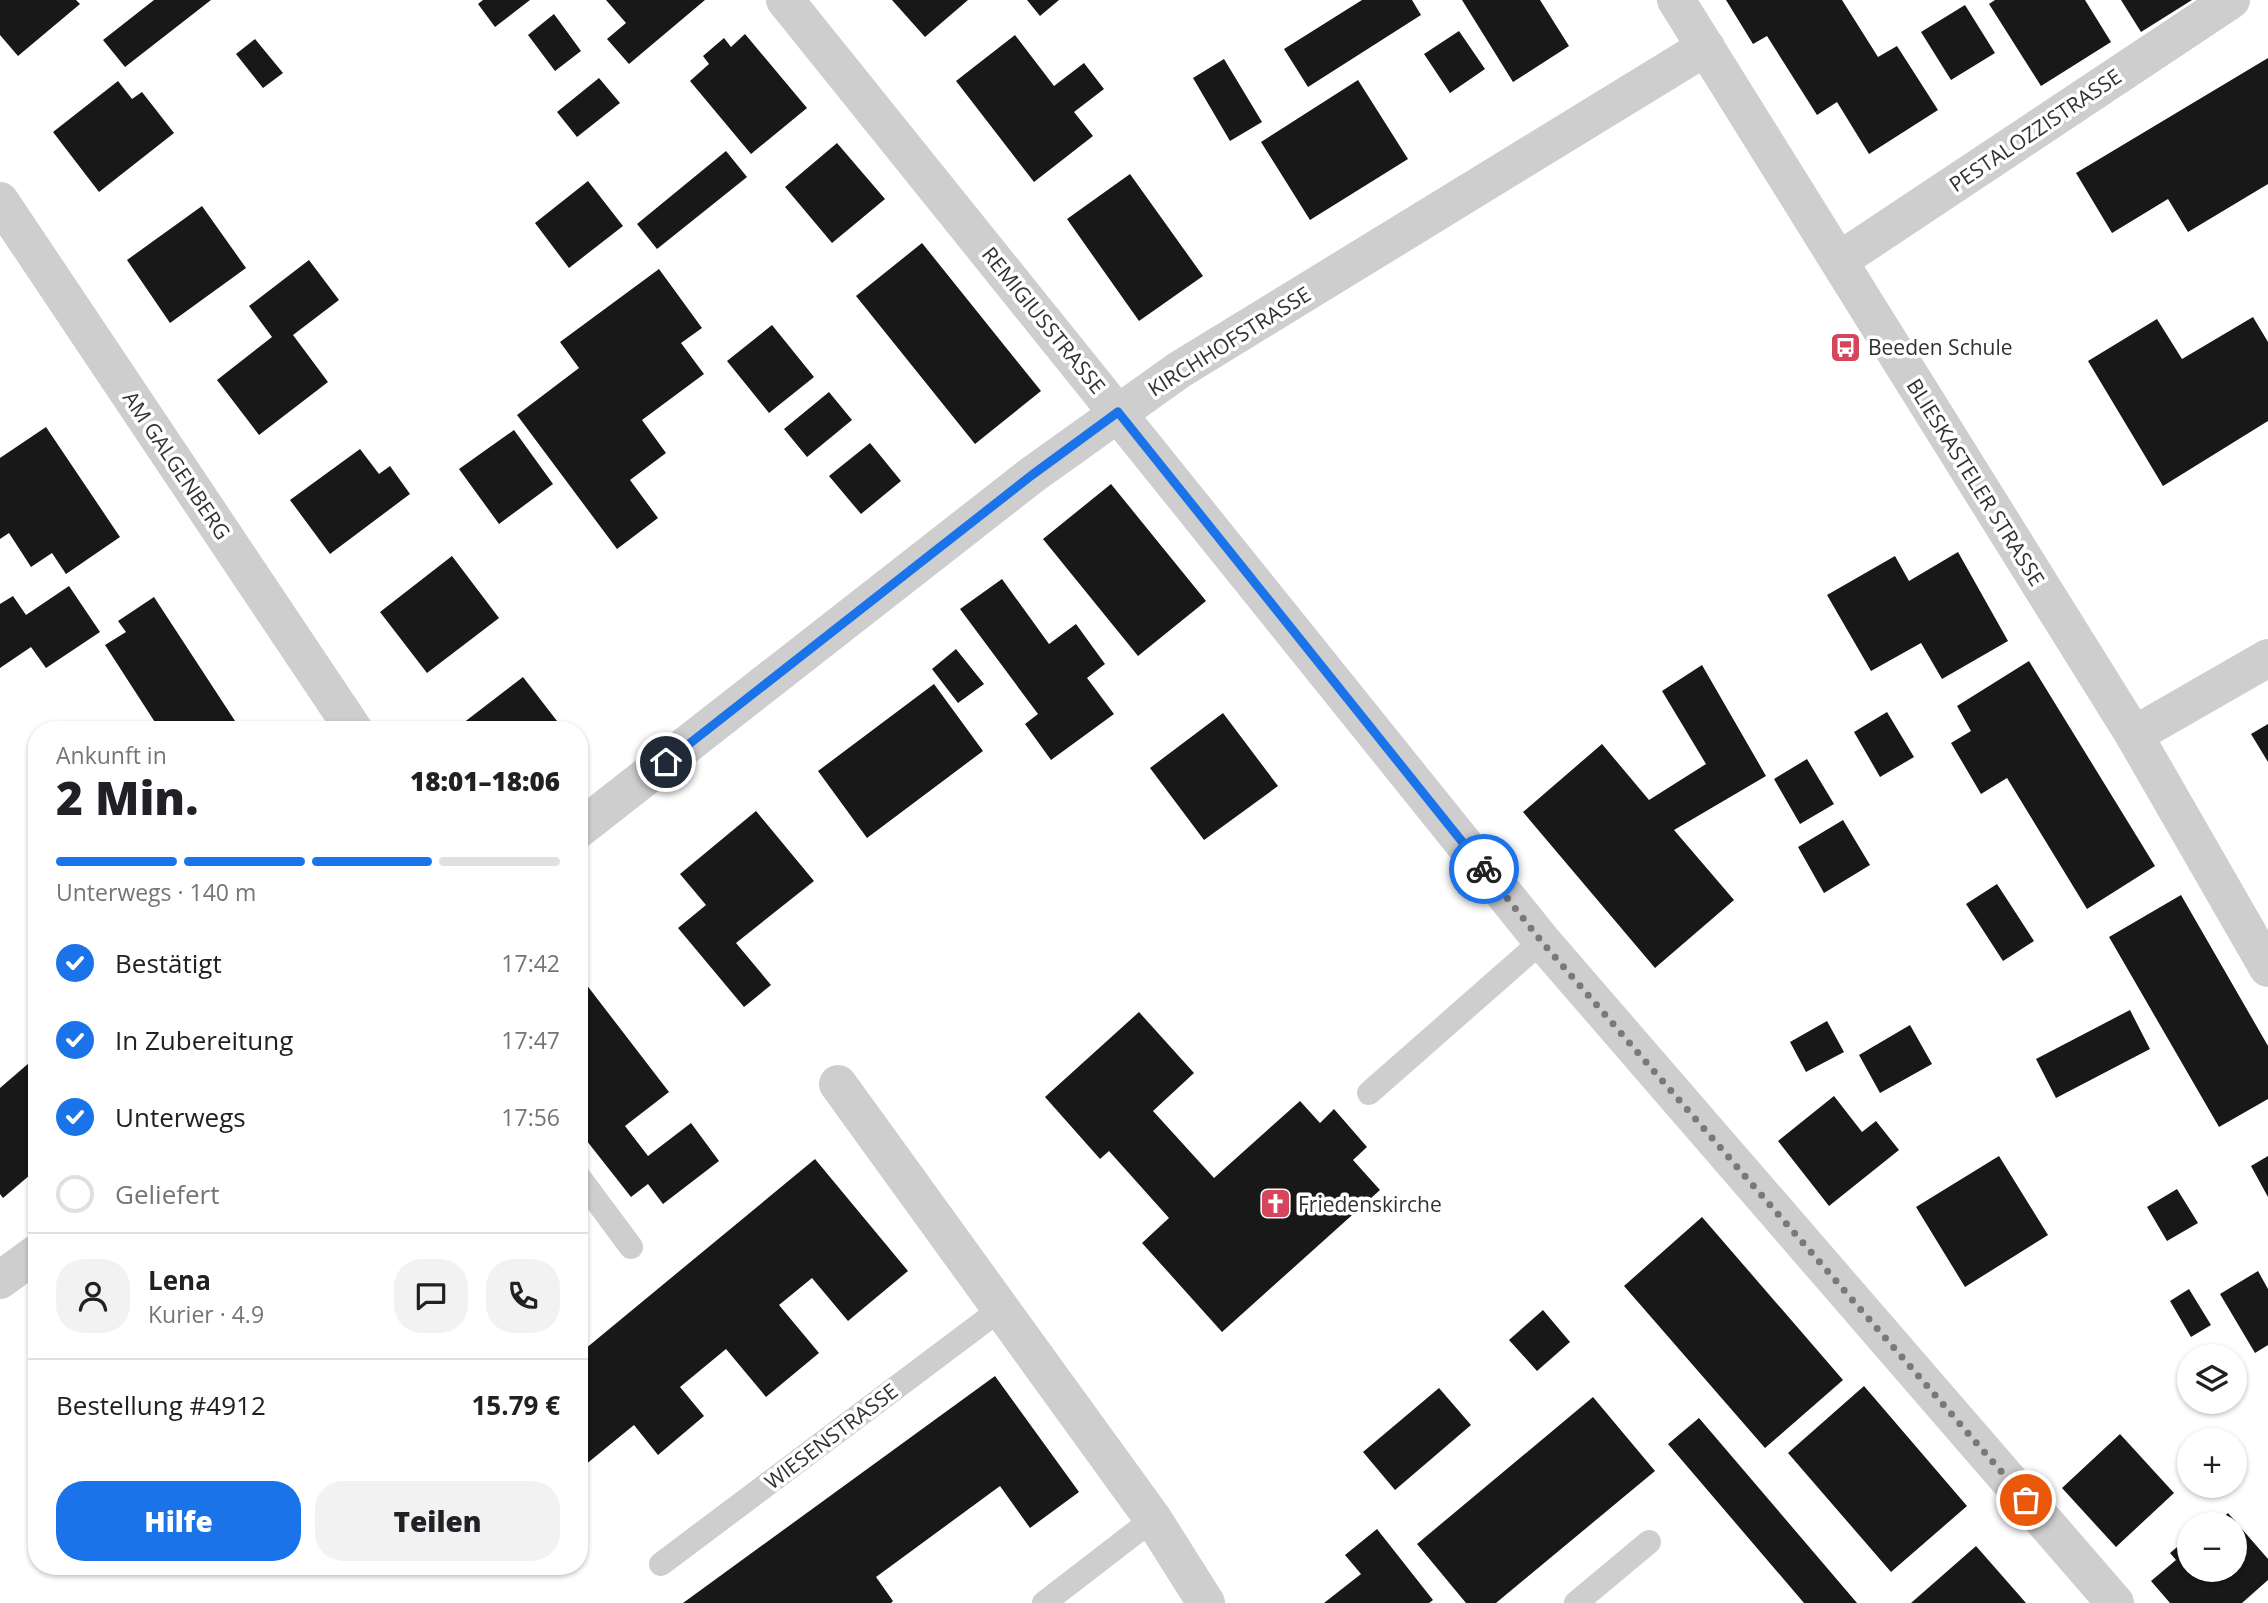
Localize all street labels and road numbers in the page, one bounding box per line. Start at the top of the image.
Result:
street label: PESTALOZZISTRASSE [1943,62,2127,198]
street label: REMIGIUSSTRASSE [976,241,1112,399]
street label: KIRCHHOFSTRASSE [1142,280,1316,402]
street label: BLIESKASTELER STRASSE [1901,373,2051,591]
street label: AM GALGENBERG [117,385,237,545]
street label: WIESENSTRASSE [759,1377,903,1495]

